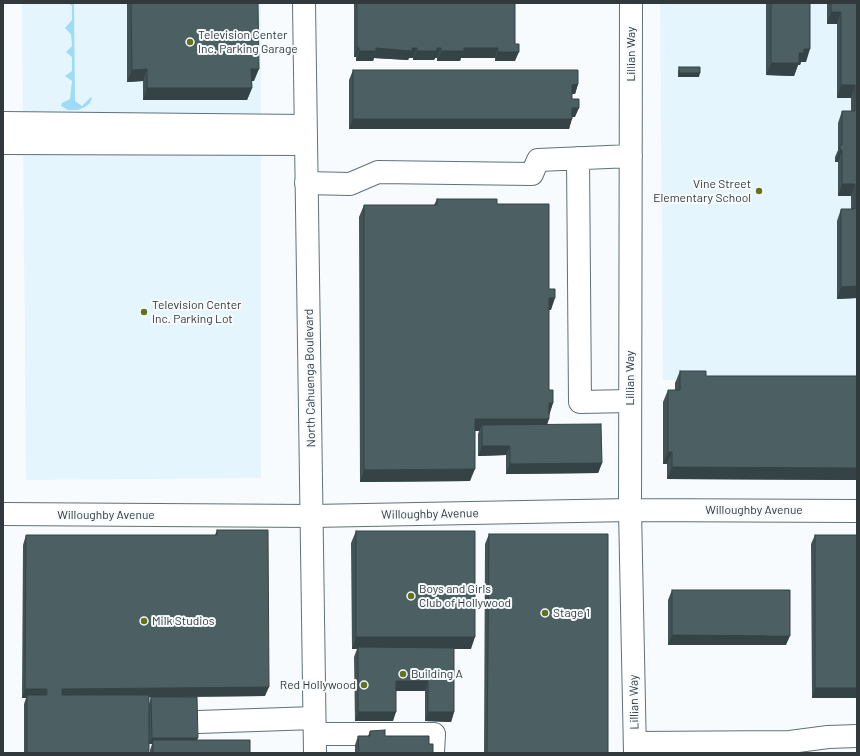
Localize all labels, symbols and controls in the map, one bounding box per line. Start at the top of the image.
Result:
street label: Lillian Way [624,26,638,82]
place label: Television Center Inc. Parking Garage [198,28,298,56]
marker: Television Center Inc. Parking Garage [185,37,195,47]
place label: Vine Street Elementary School [653,177,751,205]
marker: Vine Street Elementary School [754,186,764,196]
place label: Television Center Inc. Parking Lot [152,298,241,326]
marker: Television Center Inc. Parking Lot [139,307,149,317]
street label: North Cahuenga Boulevard [302,309,318,447]
street label: Lillian Way [623,350,637,406]
street label: Willoughby Avenue [705,503,803,517]
street label: Willoughby Avenue [381,506,479,522]
street label: Willoughby Avenue [57,508,155,522]
place label: Boys and Girls Club of Hollywood [419,582,511,610]
marker: Boys and Girls Club of Hollywood [406,591,416,601]
place label: Stage 1 [553,606,590,620]
marker: Stage 1 [540,608,550,618]
place label: Milk Studios [152,614,215,628]
marker: Milk Studios [139,616,149,626]
place label: Building A [411,667,463,681]
marker: Building A [398,669,408,679]
street label: Lillian Way [626,674,642,730]
place label: Red Hollywood [280,678,356,692]
marker: Red Hollywood [359,680,369,690]

